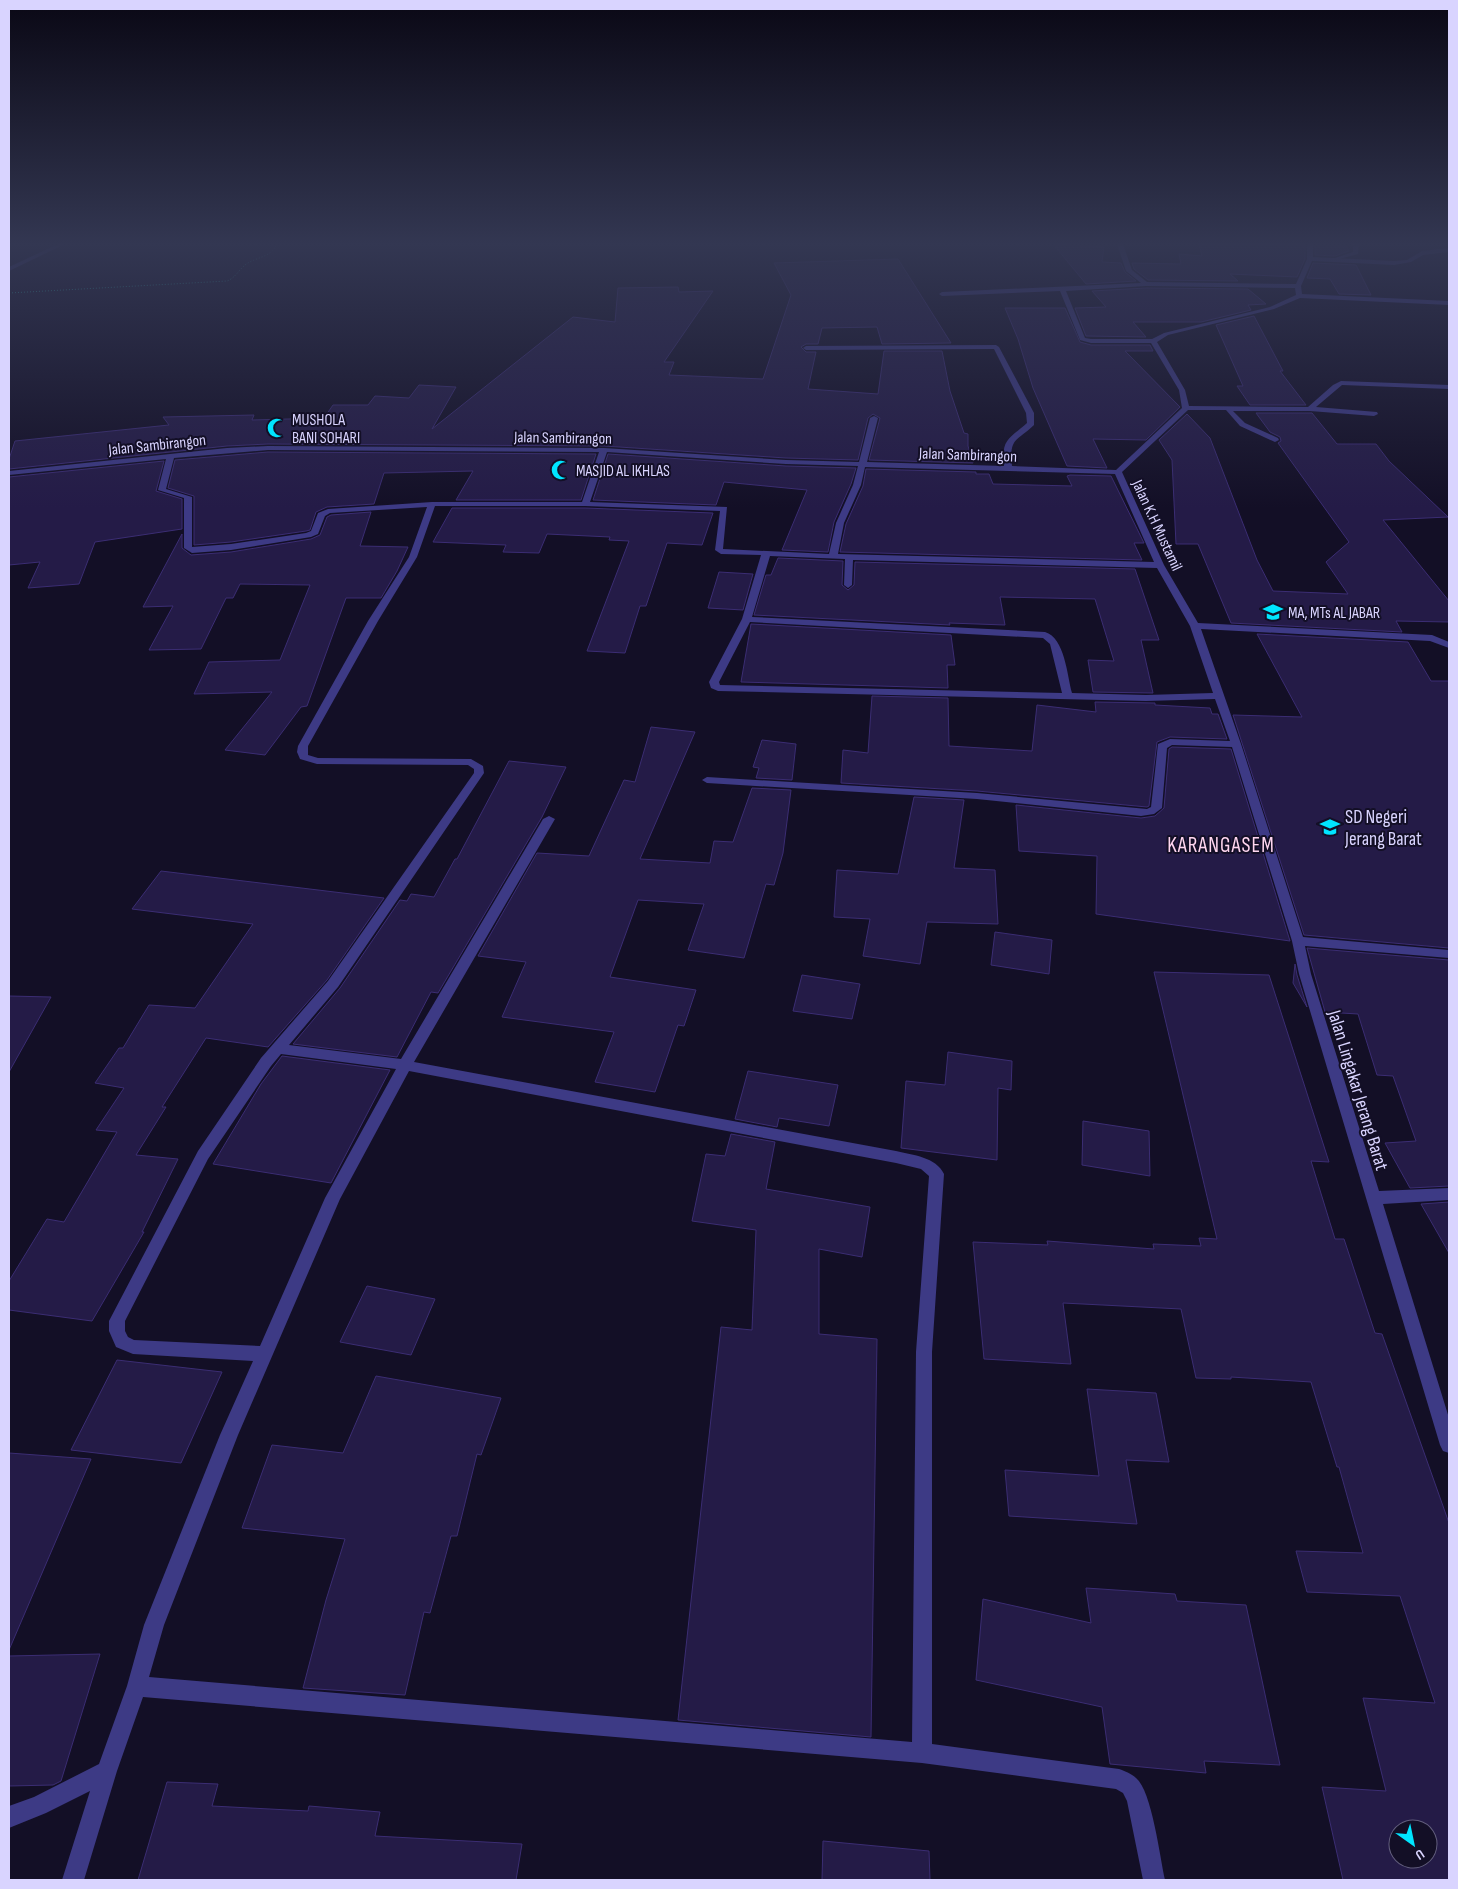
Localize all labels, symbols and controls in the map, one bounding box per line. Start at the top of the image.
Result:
place label: MUSHOLA BANI SOHARI [292,411,360,448]
mosque icon: MUSHOLA BANI SOHARI [266,417,288,439]
street label: Jalan Sambirangon [513,428,612,449]
street label: Jalan Sambirangon [106,431,207,460]
street label: Jalan Sambirangon [918,444,1017,467]
mosque icon: MASJID AL IKHLAS [550,459,572,481]
place label: MASJID AL IKHLAS [576,462,670,481]
street label: Jalan K.H Mustamil [1127,476,1186,574]
school or university icon: MA, MTs AL JABAR [1262,601,1284,623]
place label: MA, MTs AL JABAR [1288,604,1380,623]
place label: SD Negeri Jerang Barat [1344,806,1422,851]
school or university icon: SD Negeri Jerang Barat [1319,816,1341,838]
district label: KARANGASEM [1167,833,1275,858]
street label: Jalan Lingakar Jerang Barat [1322,1007,1393,1174]
north arrow [1388,1819,1438,1869]
text: U [1412,1845,1427,1864]

